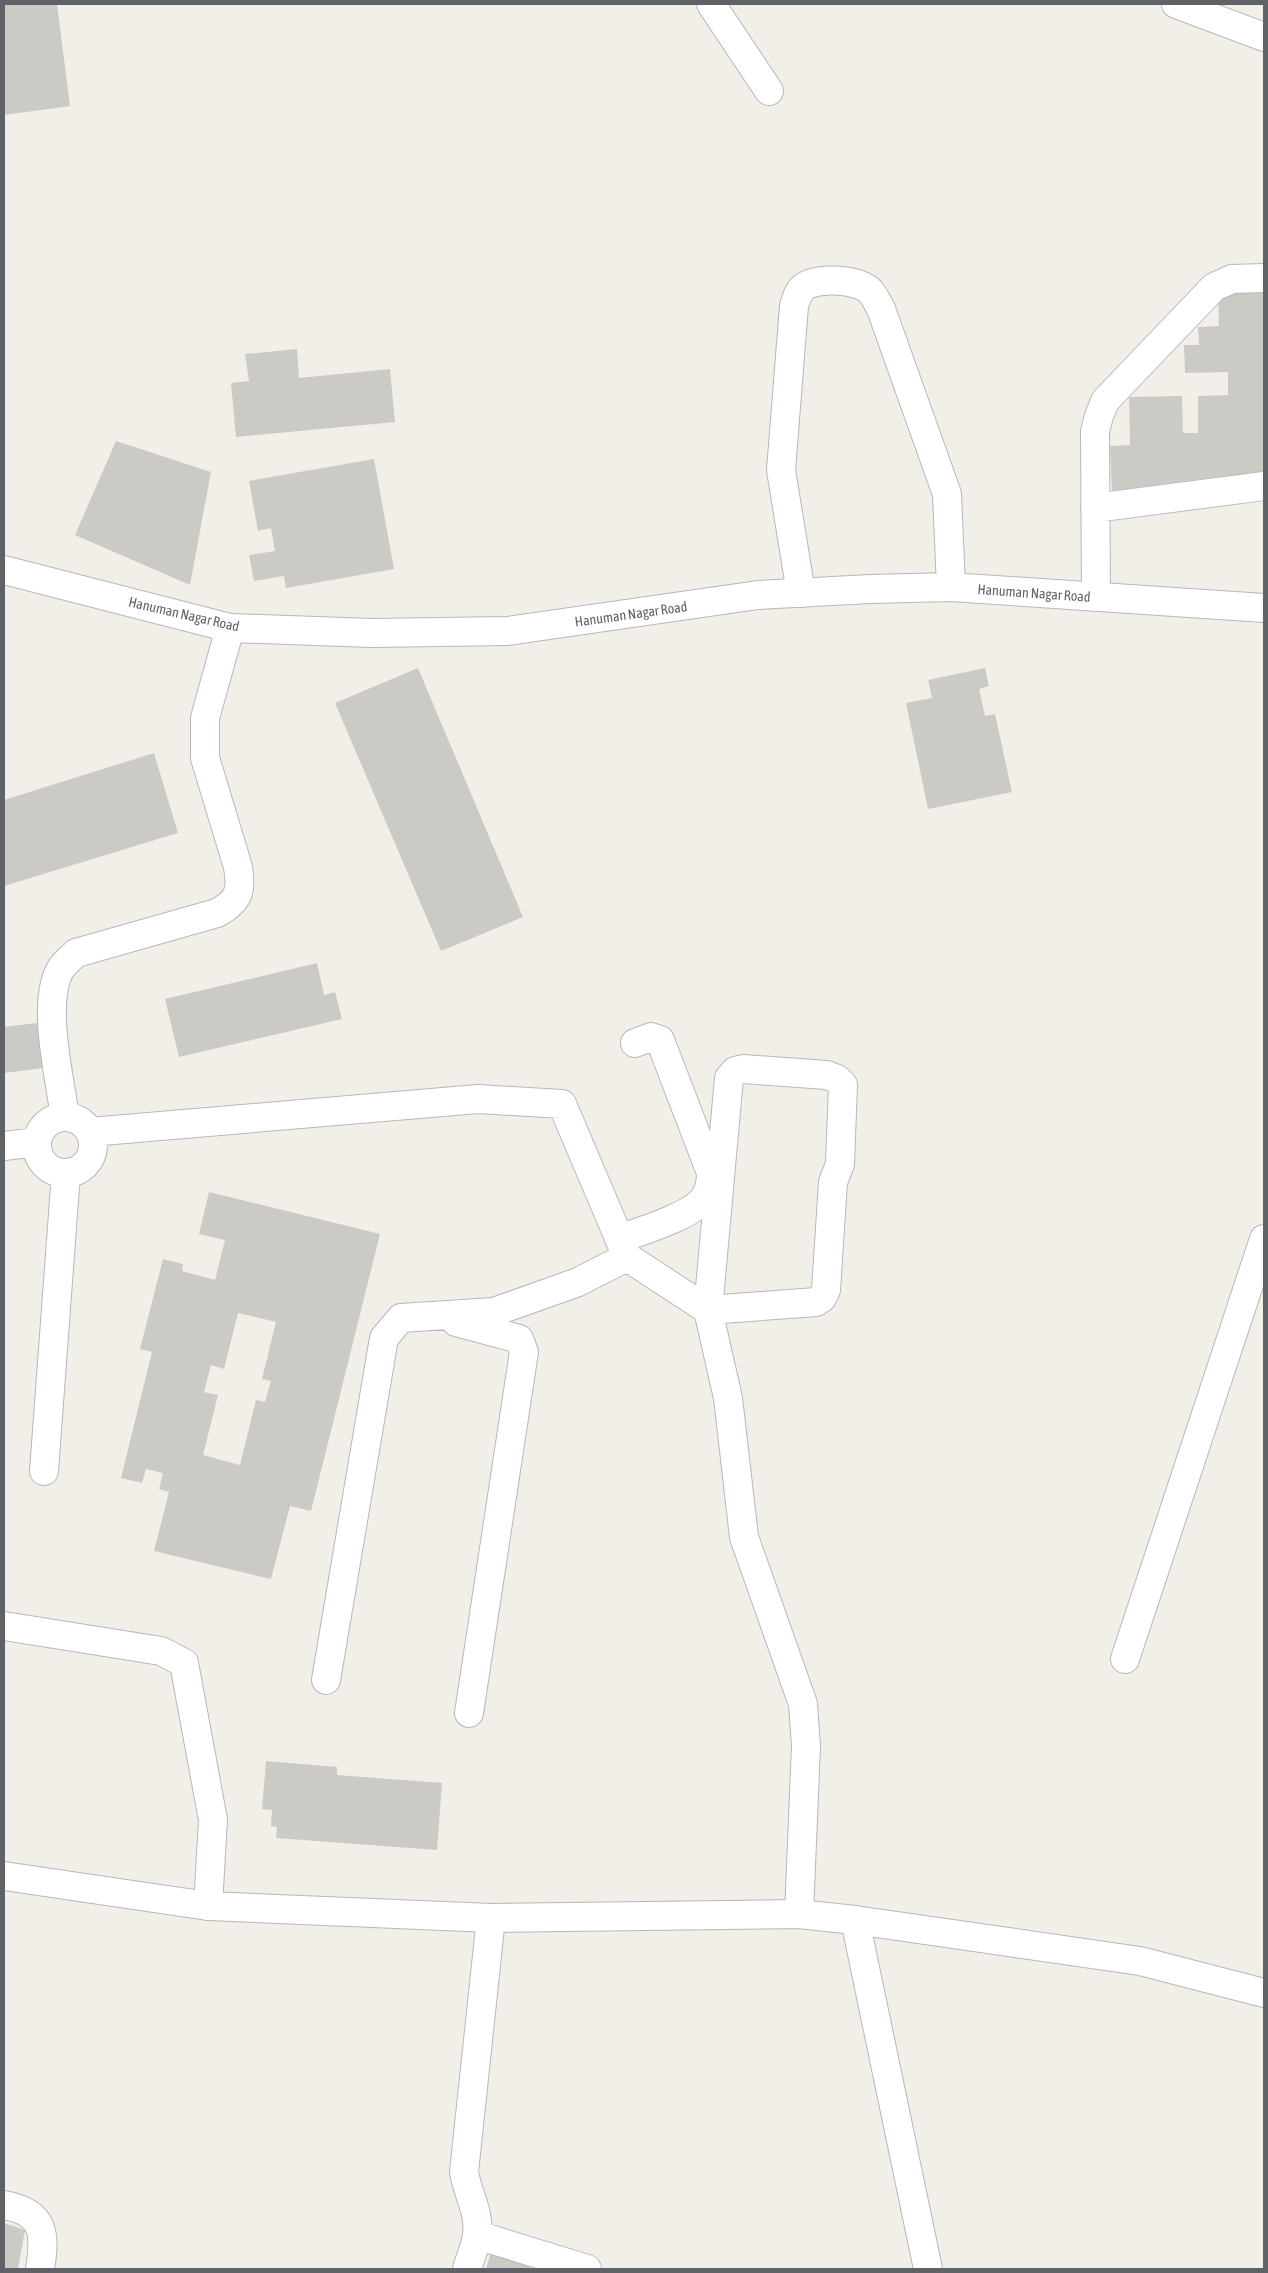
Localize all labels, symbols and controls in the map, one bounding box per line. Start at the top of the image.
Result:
street label: Hanuman Nagar Road [977,581,1091,605]
street label: Hanuman Nagar Road [127,593,241,635]
street label: Hanuman Nagar Road [574,598,688,630]

